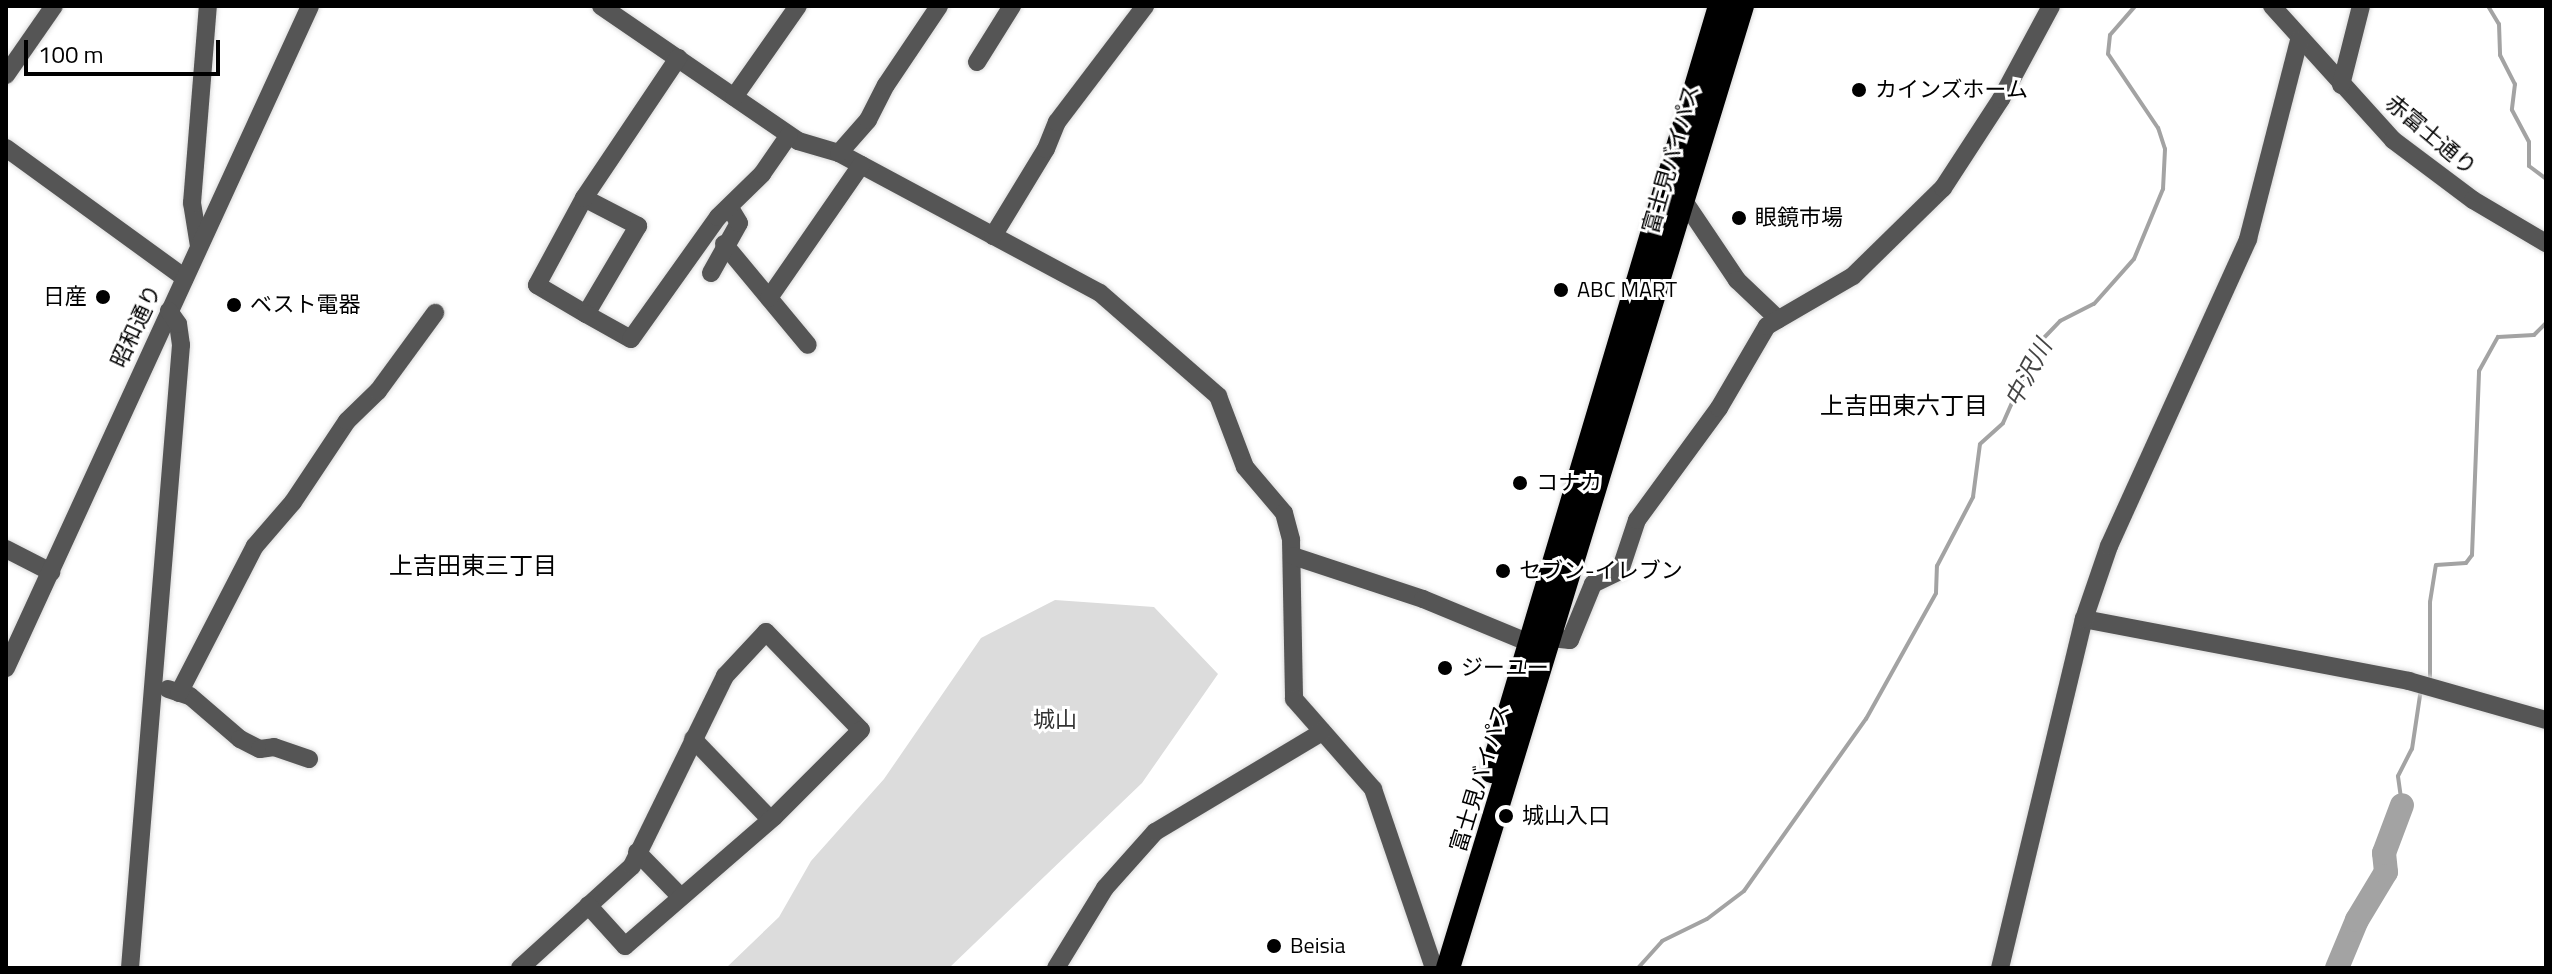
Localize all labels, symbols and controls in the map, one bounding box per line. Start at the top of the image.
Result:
scale bar [28,24,224,74]
text: 100 m [38,36,104,72]
place label: カインズホーム [1875,77,2029,103]
street label: 富士見バイパス [1637,81,1705,237]
marker: カインズホーム [1850,81,1868,99]
street label: 赤富士通り [2380,90,2482,180]
place label: 眼鏡市場 [1755,205,1843,231]
marker: 眼鏡市場 [1730,209,1748,227]
place label: ABC MART [1577,277,1677,303]
street label: 昭和通り [105,281,167,371]
marker: ABC MART [1552,281,1570,299]
place label: 日産 [43,284,87,310]
marker: 日産 [94,288,112,306]
place label: ベスト電器 [250,292,360,318]
marker: ベスト電器 [225,296,243,314]
water label: 中沢川 [1998,334,2058,412]
district label: 上吉田東六丁目 [1820,392,1988,420]
place label: コナカ [1536,470,1602,496]
marker: コナカ [1511,474,1529,492]
district label: 上吉田東三丁目 [389,552,557,580]
place label: セブン-イレブン [1519,558,1683,584]
marker: セブン-イレブン [1494,562,1512,580]
place label: ジーユー [1461,655,1549,681]
marker: ジーユー [1436,659,1454,677]
street label: 富士見バイパス [1445,701,1515,855]
park label: 城山 [1033,707,1077,733]
place label: 城山入口 [1522,803,1610,829]
marker: 城山入口 [1497,807,1515,825]
place label: Beisia [1290,933,1346,959]
marker: Beisia [1265,937,1283,955]

